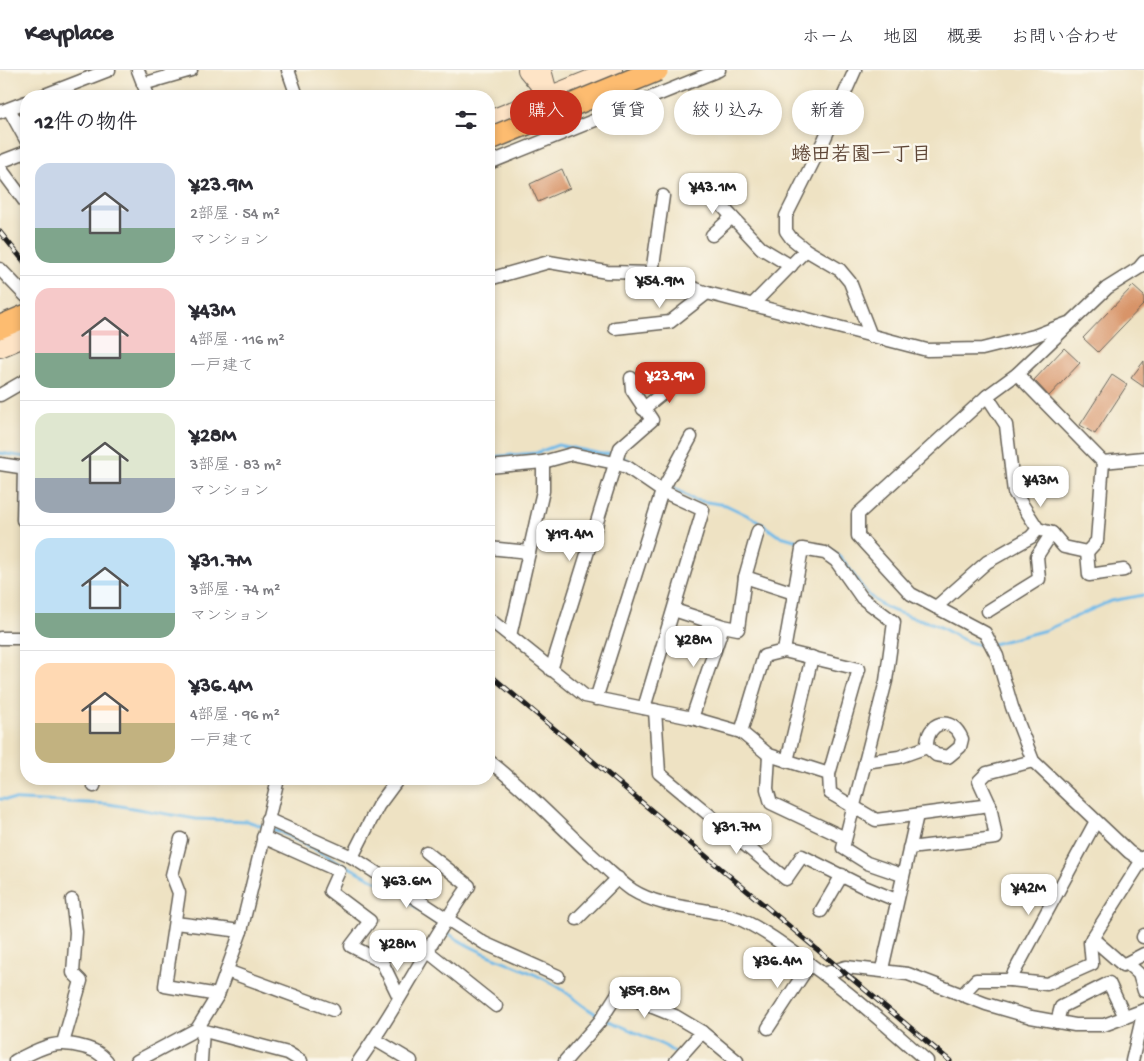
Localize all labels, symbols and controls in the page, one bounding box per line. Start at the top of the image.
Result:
text: Keyplace [25,20,113,49]
text: ホーム [802,28,855,49]
text: 地図 [883,28,919,49]
text: 概要 [947,28,983,49]
text: お問い合わせ [1011,28,1119,49]
chip: 購入 [510,90,582,135]
chip: 賃貸 [592,90,664,135]
chip: 絞り込み [674,90,782,135]
chip: 新着 [792,90,864,135]
icon: filters [452,106,480,134]
text: 12件の物件 [35,112,138,137]
district label: 蜷田若園一丁目 [791,143,931,168]
pin: ¥43.1M [672,172,754,215]
text: ¥23.9M [190,174,253,199]
text: ¥43.1M [690,179,736,198]
icon: home [75,183,135,243]
text: 2部屋 · 54 m² [190,206,280,225]
text: マンション [190,232,269,251]
pin: ¥54.9M [619,266,701,309]
text: ¥54.9M [636,273,684,292]
text: ¥43M [190,300,235,325]
icon: home [75,308,135,368]
text: 4部屋 · 116 m² [190,332,285,351]
text: 一戸建て [190,358,254,377]
pin: ¥23.9M [629,362,711,404]
text: ¥23.9M [646,368,694,387]
text: ¥28M [190,425,236,450]
icon: home [75,433,135,493]
text: 3部屋 · 83 m² [190,457,281,476]
pin: ¥43M [1011,466,1071,508]
text: ¥43M [1024,472,1058,491]
text: マンション [190,483,269,502]
pin: ¥19.4M [529,520,611,562]
text: ¥19.4M [547,526,593,545]
text: ¥31.7M [190,550,251,575]
icon: home [75,558,135,618]
text: 3部屋 · 74 m² [190,582,280,601]
text: マンション [190,608,269,627]
pin: ¥28M [664,626,724,668]
text: ¥28M [676,632,712,651]
text: ¥36.4M [190,675,252,700]
icon: home [75,683,135,743]
text: 4部屋 · 96 m² [190,707,280,726]
text: 一戸建て [190,733,254,752]
pin: ¥31.7M [696,812,778,855]
text: ¥31.7M [714,819,760,838]
pin: ¥63.6M [366,866,448,909]
text: ¥63.6M [383,873,431,892]
pin: ¥42M [999,874,1059,916]
text: ¥42M [1012,880,1046,899]
pin: ¥28M [368,930,428,972]
text: ¥28M [380,936,416,955]
pin: ¥36.4M [737,946,819,989]
text: ¥36.4M [754,953,802,972]
pin: ¥59.8M [604,976,686,1019]
text: ¥59.8M [621,983,669,1002]

